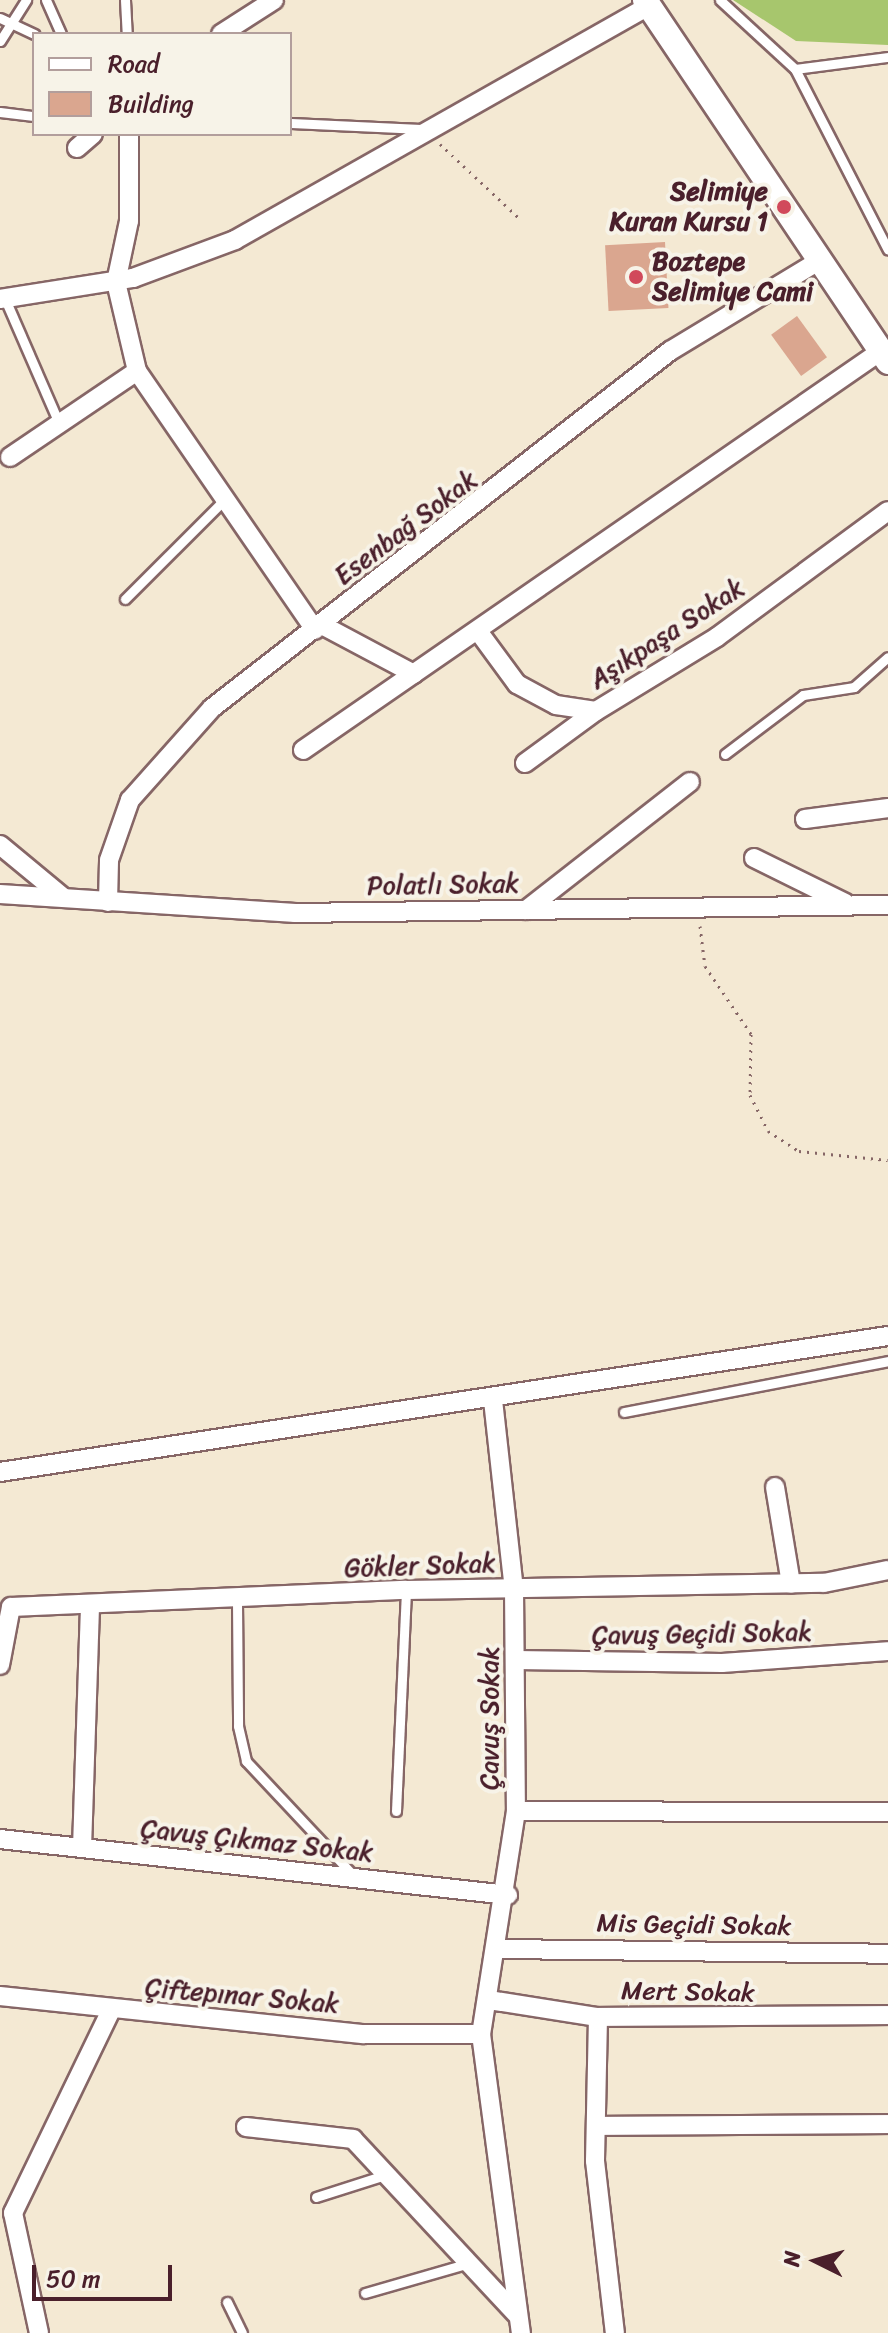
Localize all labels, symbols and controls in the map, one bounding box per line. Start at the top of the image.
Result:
legend [32,32,292,136]
text: Road [108,43,159,85]
text: Building [108,83,194,125]
place label: Selimiye Kuran Kursu 1 [610,176,768,238]
marker: Selimiye Kuran Kursu 1 [775,198,793,216]
place label: Boztepe Selimiye Cami [652,246,813,308]
marker: Boztepe Selimiye Cami [627,268,645,286]
street label: Esenbağ Sokak [328,464,484,592]
street label: Aşıkpaşa Sokak [584,572,750,696]
street label: Polatlı Sokak [367,868,519,902]
street label: Gökler Sokak [344,1548,496,1584]
street label: Çavuş Geçidi Sokak [591,1616,813,1652]
street label: Çavuş Sokak [474,1646,506,1790]
street label: Çavuş Çıkmaz Sokak [139,1813,375,1869]
street label: Mis Geçidi Sokak [596,1908,792,1942]
street label: Çiftepınar Sokak [144,1972,340,2020]
street label: Mert Sokak [621,1975,755,2009]
north arrow [776,2221,856,2301]
scale bar [36,2249,176,2299]
text: N [772,2250,812,2268]
text: 50 m [46,2258,101,2300]

